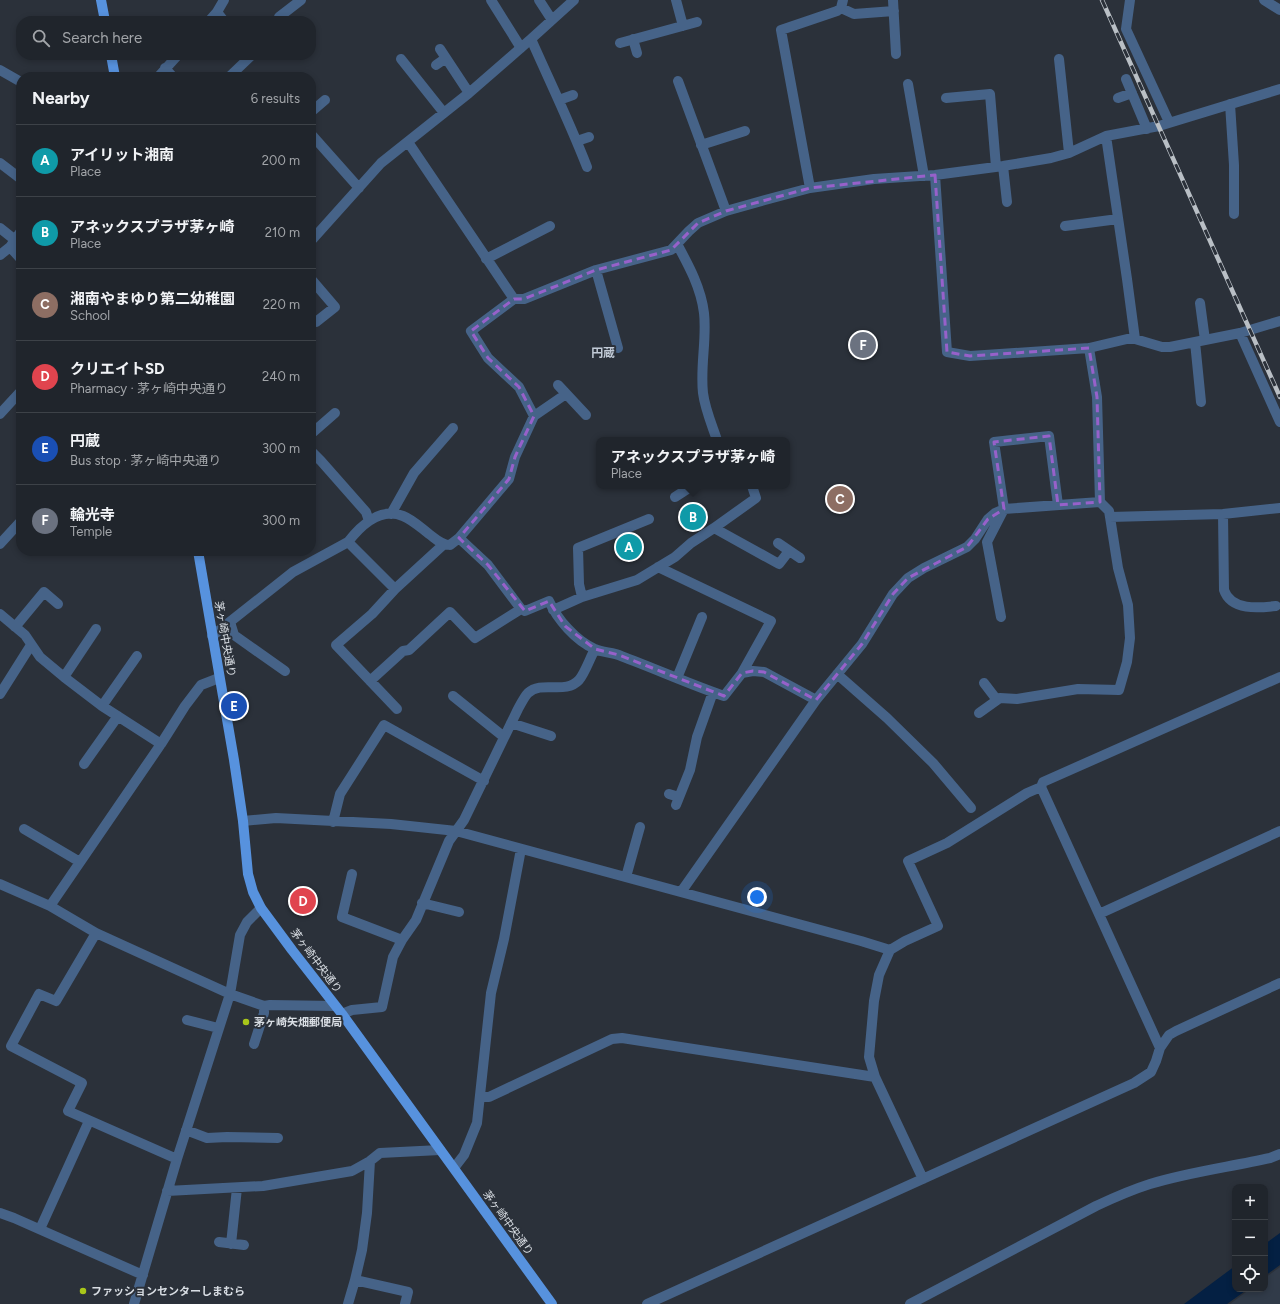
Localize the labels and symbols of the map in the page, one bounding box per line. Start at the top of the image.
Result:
pin: F [850,330,876,360]
district label: 円蔵 [591,346,615,360]
pin: C [827,484,853,514]
pin: B [680,502,706,532]
pin: A [616,532,642,562]
street label: 茅ヶ崎中央通り [212,600,238,678]
pin: E [221,691,247,721]
pin: D [290,886,316,916]
your location [747,887,767,907]
street label: 茅ヶ崎中央通り [288,926,344,996]
place label: 茅ヶ崎矢畑郵便局 [254,1016,342,1029]
marker: 茅ヶ崎矢畑郵便局 [241,1017,251,1027]
street label: 茅ヶ崎中央通り [480,1188,536,1258]
place label: ファッションセンターしまむら [91,1285,245,1298]
marker: ファッションセンターしまむら [78,1286,88,1296]

